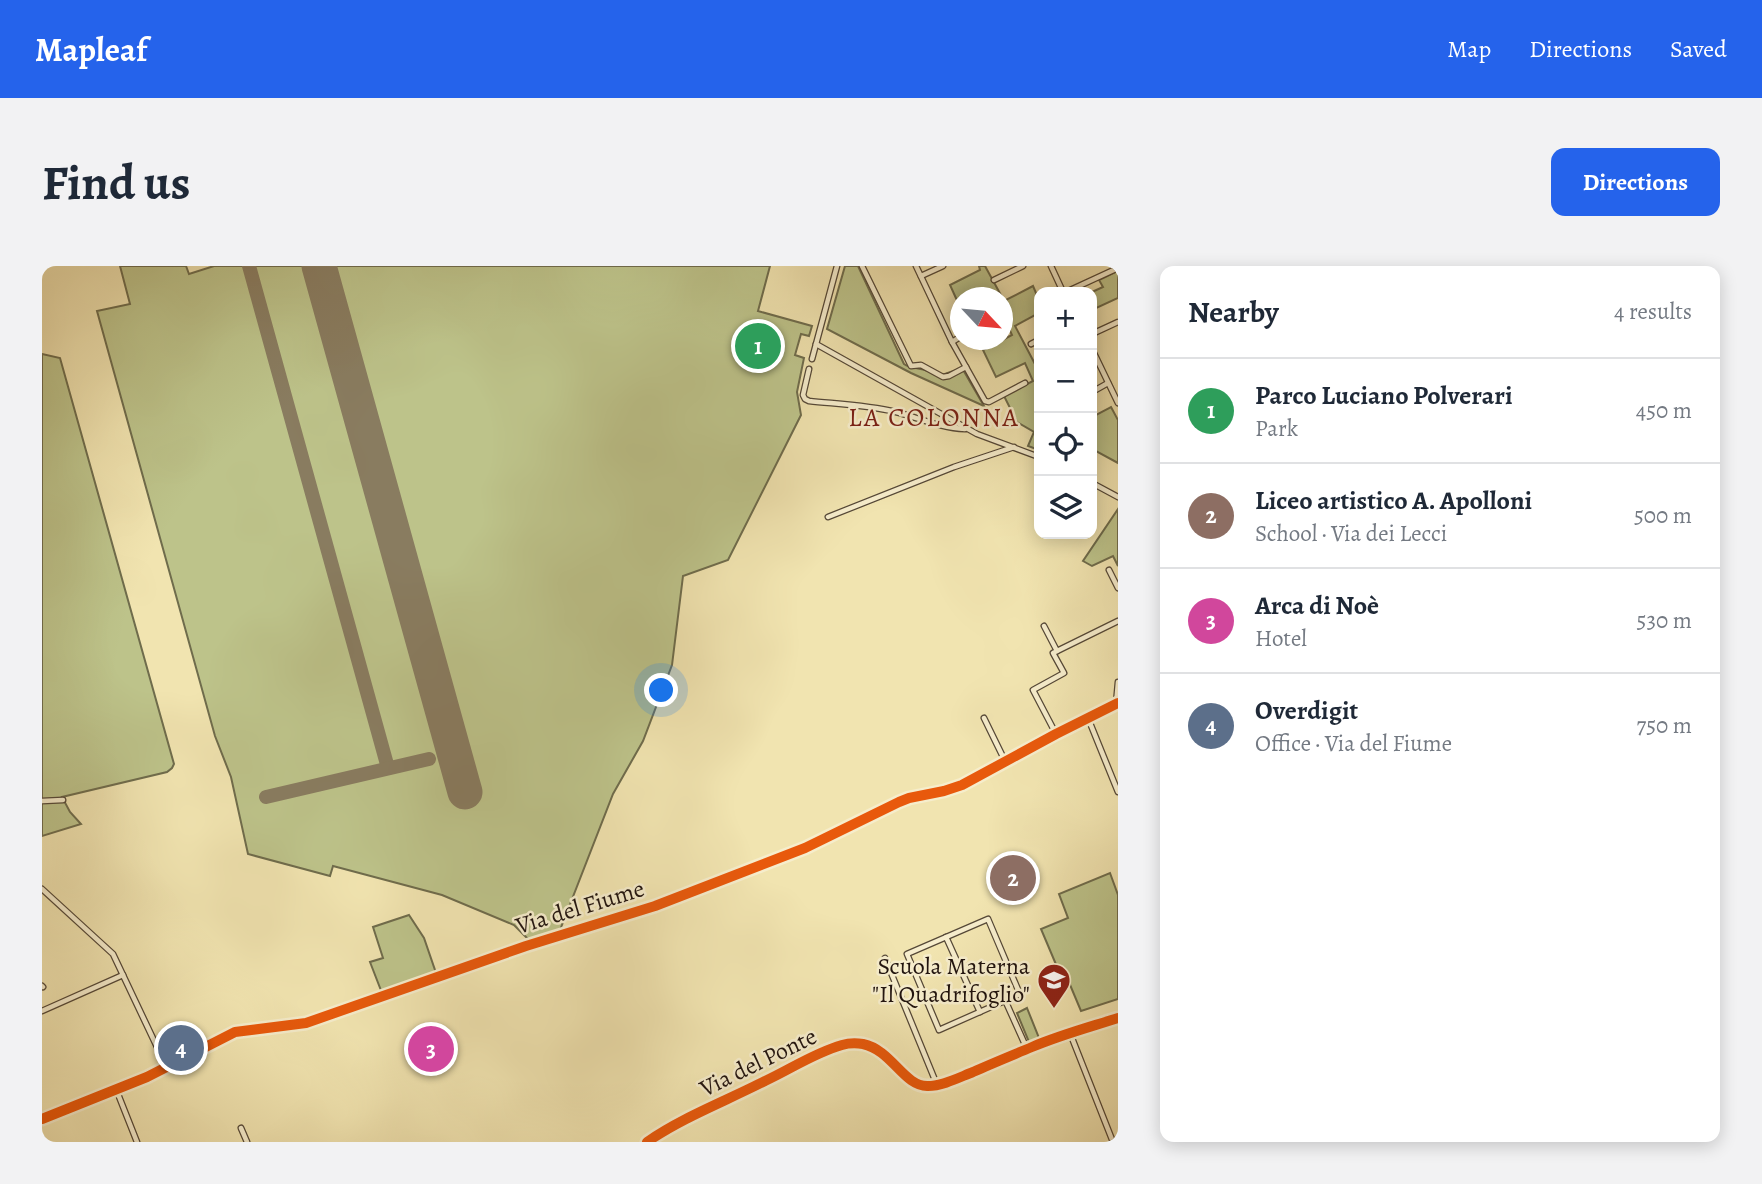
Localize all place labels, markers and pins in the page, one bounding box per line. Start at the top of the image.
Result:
pin: 1 [735,320,781,372]
pin: 2 [990,852,1036,904]
place label: Scuola Materna "Il Quadrifoglio" [872,950,1031,1010]
school or university icon: Scuola Materna "Il Quadrifoglio" [1035,961,1073,1010]
pin: 4 [158,1022,204,1074]
pin: 3 [408,1023,454,1075]

